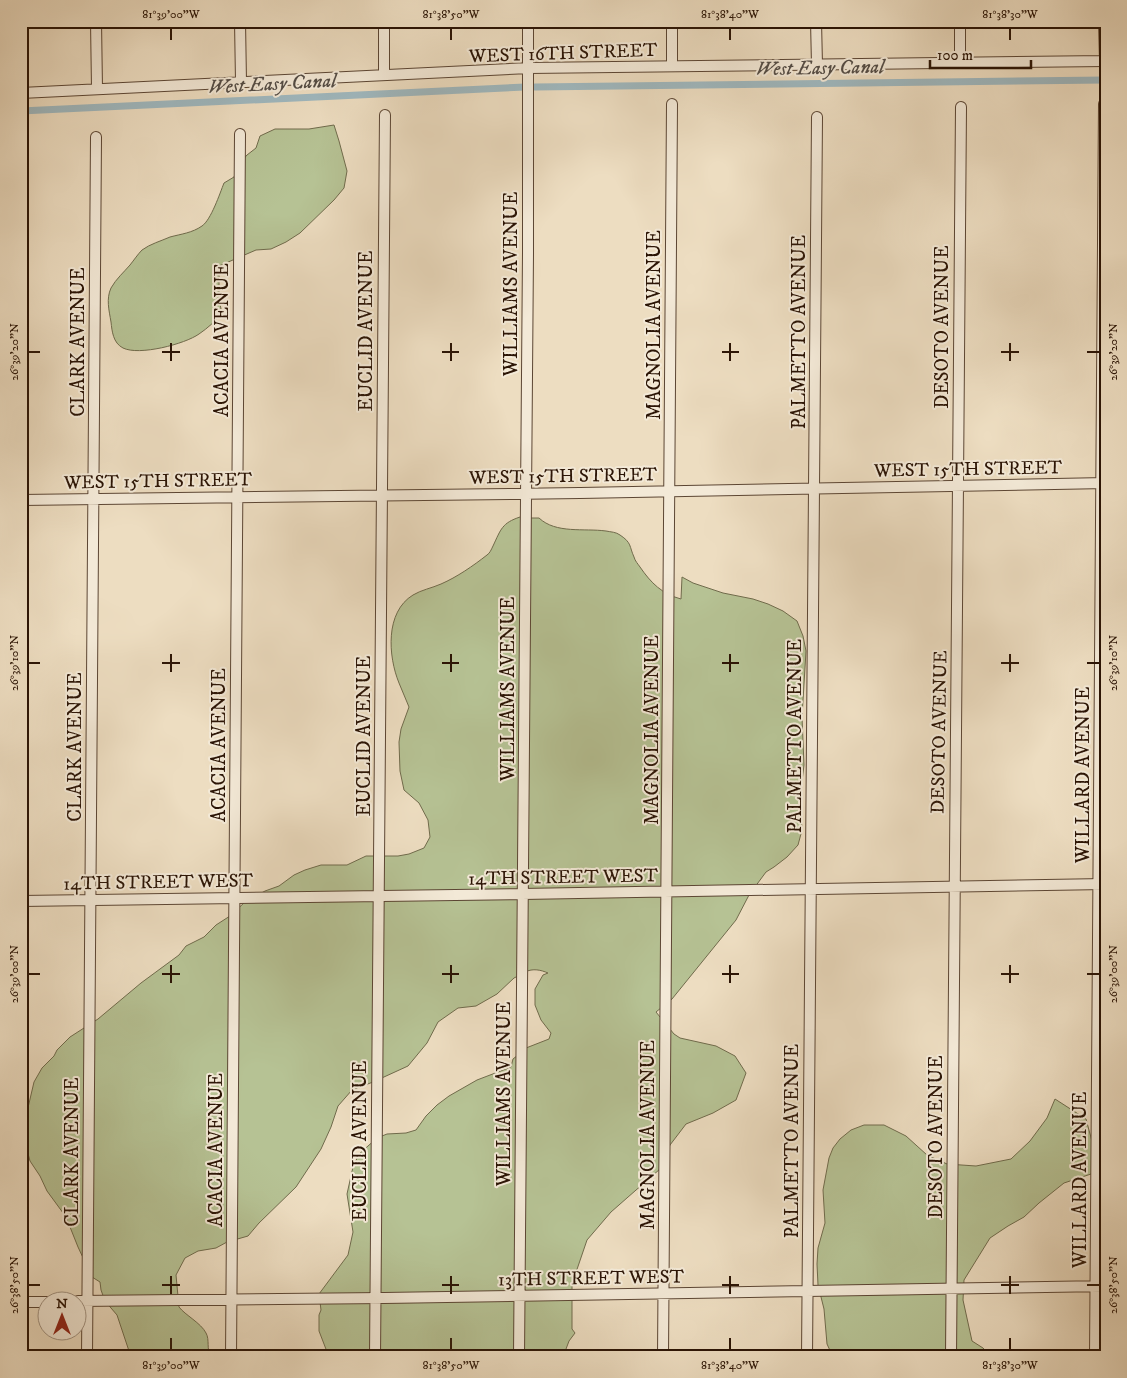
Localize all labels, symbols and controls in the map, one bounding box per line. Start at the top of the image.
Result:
text: 81°39'00"W [142,7,201,22]
text: 81°38'50"W [422,7,481,22]
text: 81°38'40"W [701,7,760,22]
text: 81°38'30"W [982,7,1039,22]
scale bar [930,38,1031,70]
street label: WEST 16TH STREET [467,39,658,68]
text: 100 m [937,46,973,65]
water label: West Easy Canal [755,55,886,82]
water label: West Easy Canal [207,69,339,100]
street label: WILLIAMS AVENUE [500,192,523,377]
street label: MAGNOLIA AVENUE [643,230,666,420]
street label: PALMETTO AVENUE [788,235,811,429]
street label: DESOTO AVENUE [931,245,954,409]
street label: EUCLID AVENUE [355,250,378,412]
street label: ACACIA AVENUE [211,263,234,417]
street label: CLARK AVENUE [67,267,90,417]
text: 26°39'20"N [7,323,22,381]
text: 26°39'20"N [1106,323,1121,381]
street label: WEST 15TH STREET [873,456,1063,483]
street label: WEST 15TH STREET [468,463,658,490]
street label: WEST 15TH STREET [63,468,253,495]
street label: WILLIAMS AVENUE [497,597,520,782]
text: 26°39'10"N [7,635,22,691]
street label: MAGNOLIA AVENUE [641,635,664,825]
text: 26°39'10"N [1106,635,1121,691]
street label: PALMETTO AVENUE [784,639,807,833]
street label: DESOTO AVENUE [927,650,952,814]
street label: EUCLID AVENUE [353,655,376,817]
street label: ACACIA AVENUE [208,668,231,822]
street label: CLARK AVENUE [64,672,87,822]
street label: WILLARD AVENUE [1072,687,1095,864]
street label: 14TH STREET WEST [468,864,659,891]
street label: 14TH STREET WEST [63,869,254,896]
text: 26°39'00"N [7,945,22,1003]
text: 26°39'00"N [1106,945,1121,1003]
street label: WILLIAMS AVENUE [493,1002,516,1187]
street label: MAGNOLIA AVENUE [637,1040,660,1230]
street label: PALMETTO AVENUE [781,1044,804,1238]
street label: DESOTO AVENUE [925,1055,948,1219]
street label: EUCLID AVENUE [349,1060,372,1222]
street label: ACACIA AVENUE [205,1073,228,1227]
street label: CLARK AVENUE [61,1077,84,1227]
street label: WILLARD AVENUE [1069,1092,1092,1269]
text: 26°38'50"N [7,1256,22,1314]
text: 26°38'50"N [1106,1256,1121,1314]
street label: 13TH STREET WEST [498,1265,685,1292]
north arrow [38,1290,88,1340]
text: N [56,1295,68,1313]
text: 81°39'00"W [142,1358,201,1373]
text: 81°38'50"W [422,1358,481,1373]
text: 81°38'40"W [701,1358,760,1373]
text: 81°38'30"W [982,1358,1039,1373]

